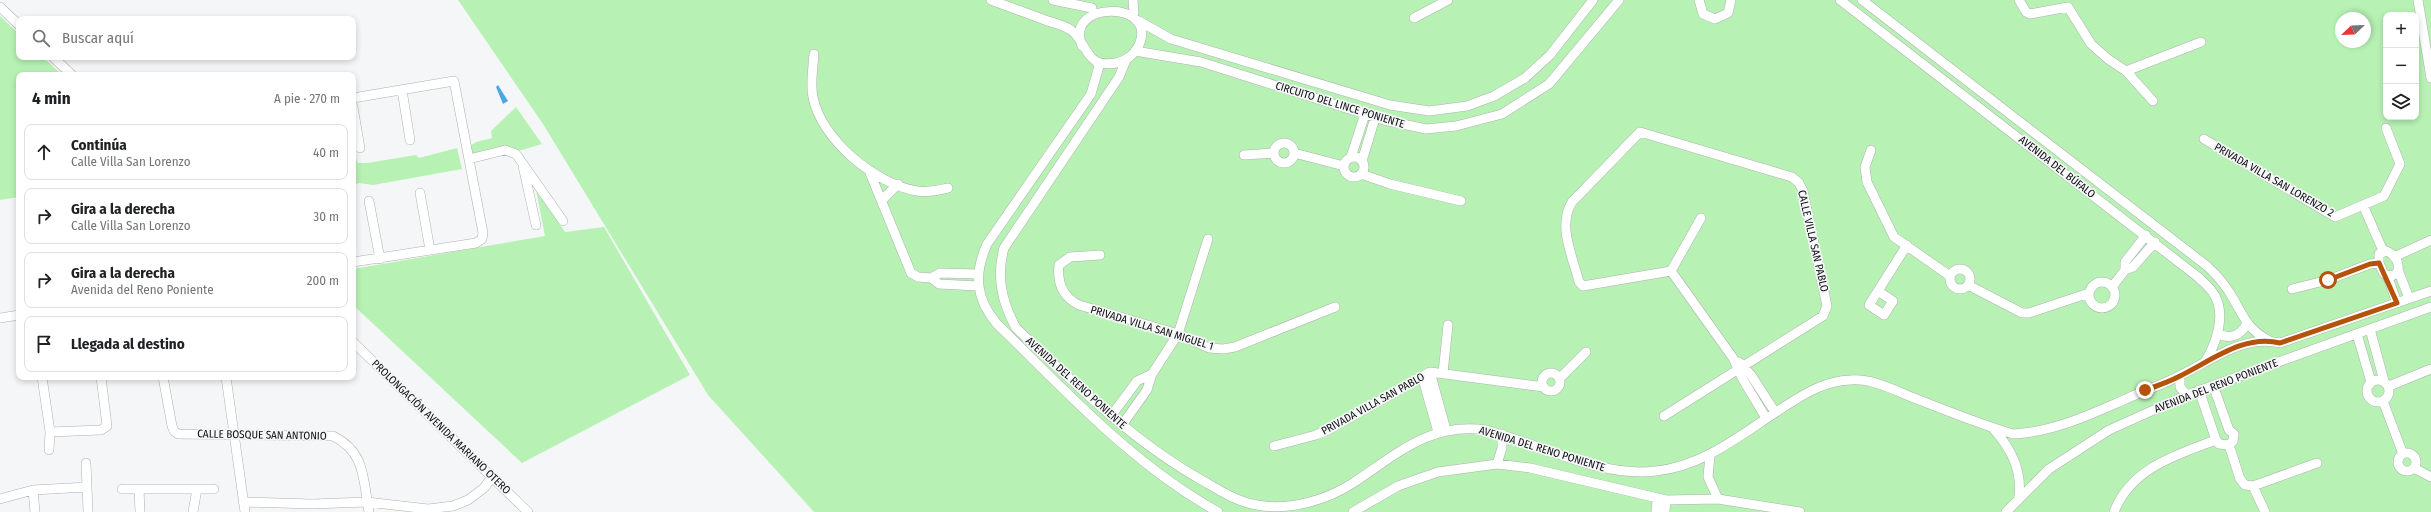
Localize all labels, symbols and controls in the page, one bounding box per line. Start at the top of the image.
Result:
north arrow [2335,12,2371,48]
map controls [2383,12,2419,120]
button: + [2383,12,2419,48]
search box [16,16,356,60]
icon: search [30,27,52,49]
text: Buscar aquí [62,29,134,47]
button: − [2383,48,2419,84]
street label: CIRCUITO DEL LINCE PONIENTE [1274,79,1406,131]
button: layers [2383,84,2419,120]
text: 4 min [32,88,71,109]
text: A pie · 270 m [274,91,340,106]
street label: AVENIDA DEL BÚFALO [2016,132,2099,201]
text: Continúa [71,136,127,154]
street label: PRIVADA VILLA SAN LORENZO 2 [2212,140,2336,220]
icon: ahead [33,141,55,163]
text: 40 m [313,145,339,160]
text: Calle Villa San Lorenzo [71,154,190,169]
street label: CALLE VILLA SAN PABLO [1795,189,1831,293]
text: Gira a la derecha [71,200,175,218]
icon: right [33,205,55,227]
text: 30 m [313,209,339,224]
text: Calle Villa San Lorenzo [71,218,190,233]
text: Gira a la derecha [71,264,175,282]
icon: right [33,269,55,291]
route start [2319,271,2337,289]
text: 200 m [307,273,339,288]
text: Avenida del Reno Poniente [71,282,214,297]
street label: PRIVADA VILLA SAN MIGUEL 1 [1089,303,1215,353]
icon: arrive [33,333,55,355]
street label: AVENIDA DEL RENO PONIENTE [1023,334,1129,432]
text: Llegada al destino [71,335,185,353]
street label: PROLONGACIÓN AVENIDA MARIANO OTERO [369,356,514,497]
street label: AVENIDA DEL RENO PONIENTE [2152,356,2280,416]
street label: PRIVADA VILLA SAN PABLO [1319,370,1427,438]
route end [2136,381,2154,399]
street label: AVENIDA DEL RENO PONIENTE [1477,424,1607,474]
street label: CALLE BOSQUE SAN ANTONIO [197,427,327,443]

